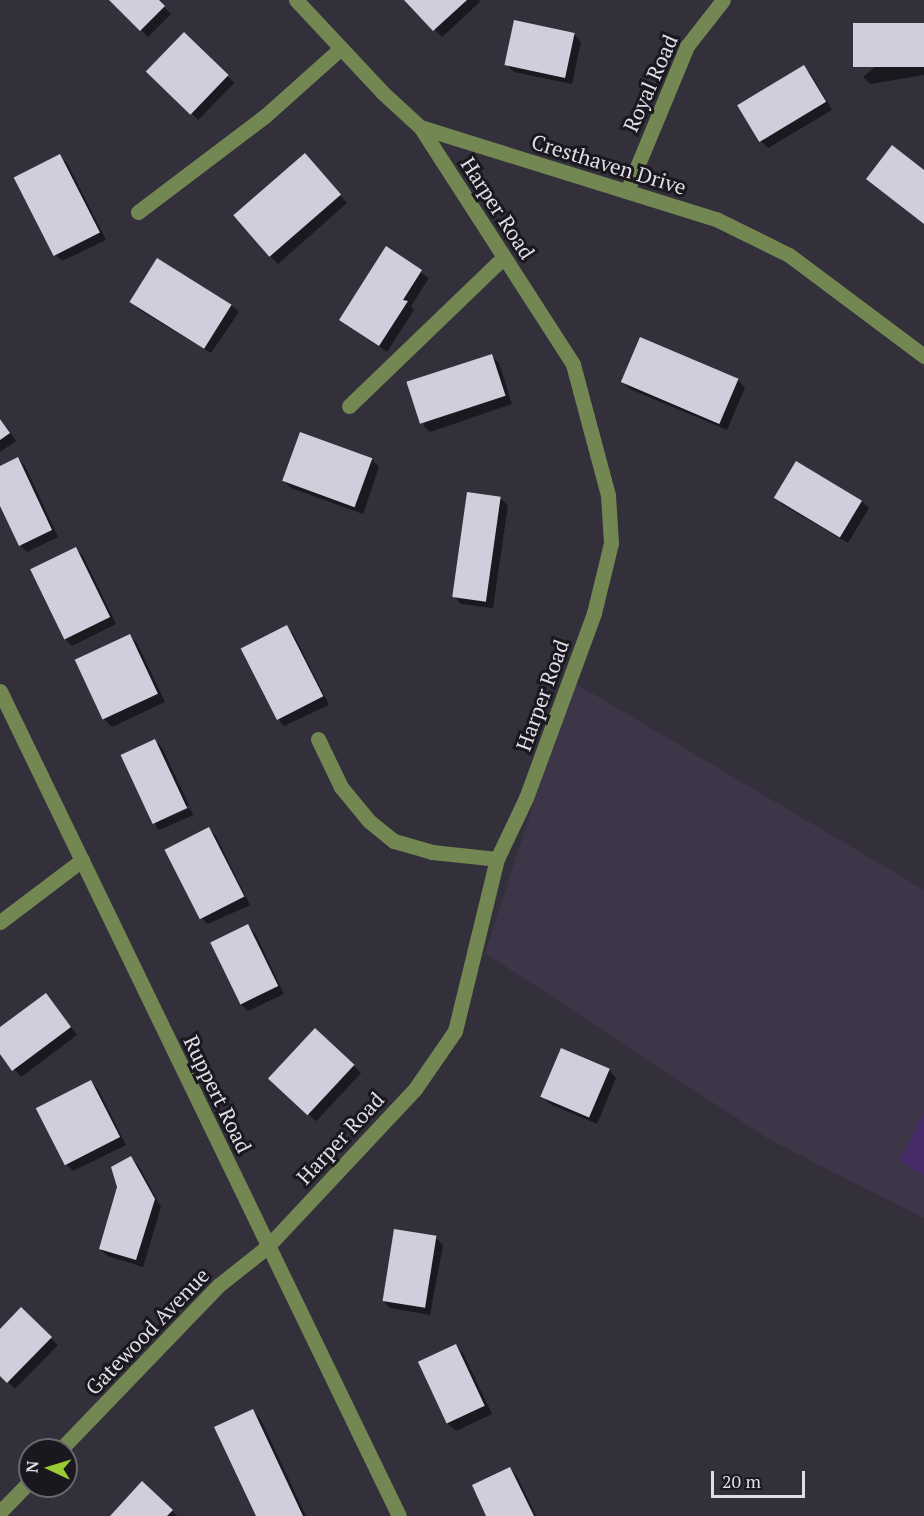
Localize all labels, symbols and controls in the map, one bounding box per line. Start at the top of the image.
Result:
street label: Royal Road [617,31,683,135]
street label: Cresthaven Drive [529,128,689,200]
street label: Harper Road [456,152,540,264]
street label: Harper Road [510,636,574,754]
street label: Ruppert Road [179,1031,257,1157]
street label: Harper Road [291,1087,389,1189]
street label: Gatewood Avenue [80,1262,214,1400]
north arrow [18,1438,78,1498]
scale bar [714,1459,808,1497]
text: N [21,1460,43,1474]
text: 20 m [722,1469,761,1493]

